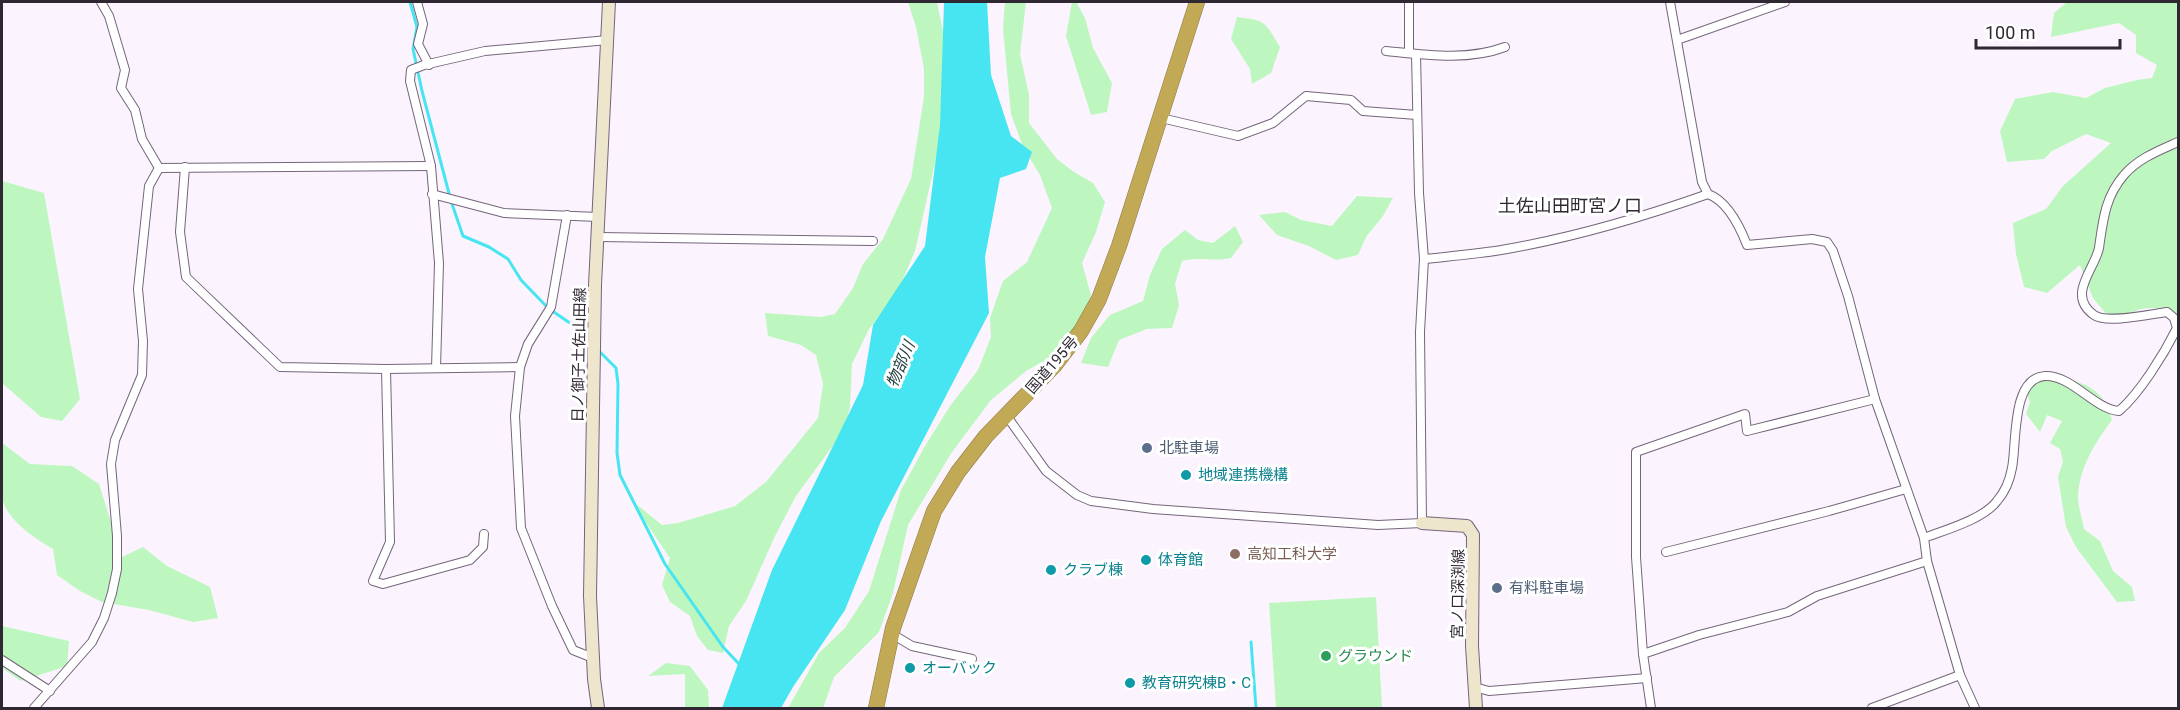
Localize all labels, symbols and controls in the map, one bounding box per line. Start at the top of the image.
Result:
scale bar [1976,12,2120,50]
text: 100 m [1985,22,2036,43]
district label: 土佐山田町宮ノ口 [1498,195,1642,216]
street label: 日ノ御子土佐山田線 [569,287,589,423]
street label: 国道195号 [1022,333,1082,397]
water label: 物部川 [882,337,919,390]
place label: 北駐車場 [1159,439,1219,457]
marker: 北駐車場 [1140,441,1154,455]
place label: 地域連携機構 [1198,466,1288,484]
marker: 地域連携機構 [1179,468,1193,482]
place label: 高知工科大学 [1247,545,1337,563]
marker: 高知工科大学 [1228,547,1242,561]
street label: 宮ノ口深渕線 [1448,549,1468,639]
place label: 体育館 [1158,551,1203,569]
marker: 体育館 [1139,553,1153,567]
place label: クラブ棟 [1063,561,1123,579]
marker: クラブ棟 [1044,563,1058,577]
place label: 有料駐車場 [1509,579,1584,597]
marker: 有料駐車場 [1490,581,1504,595]
place label: グラウンド [1338,647,1413,665]
marker: グラウンド [1319,649,1333,663]
place label: オーバック [922,659,997,677]
marker: オーバック [903,661,917,675]
place label: 教育研究棟B・C [1142,674,1251,692]
marker: 教育研究棟B・C [1123,676,1137,690]

